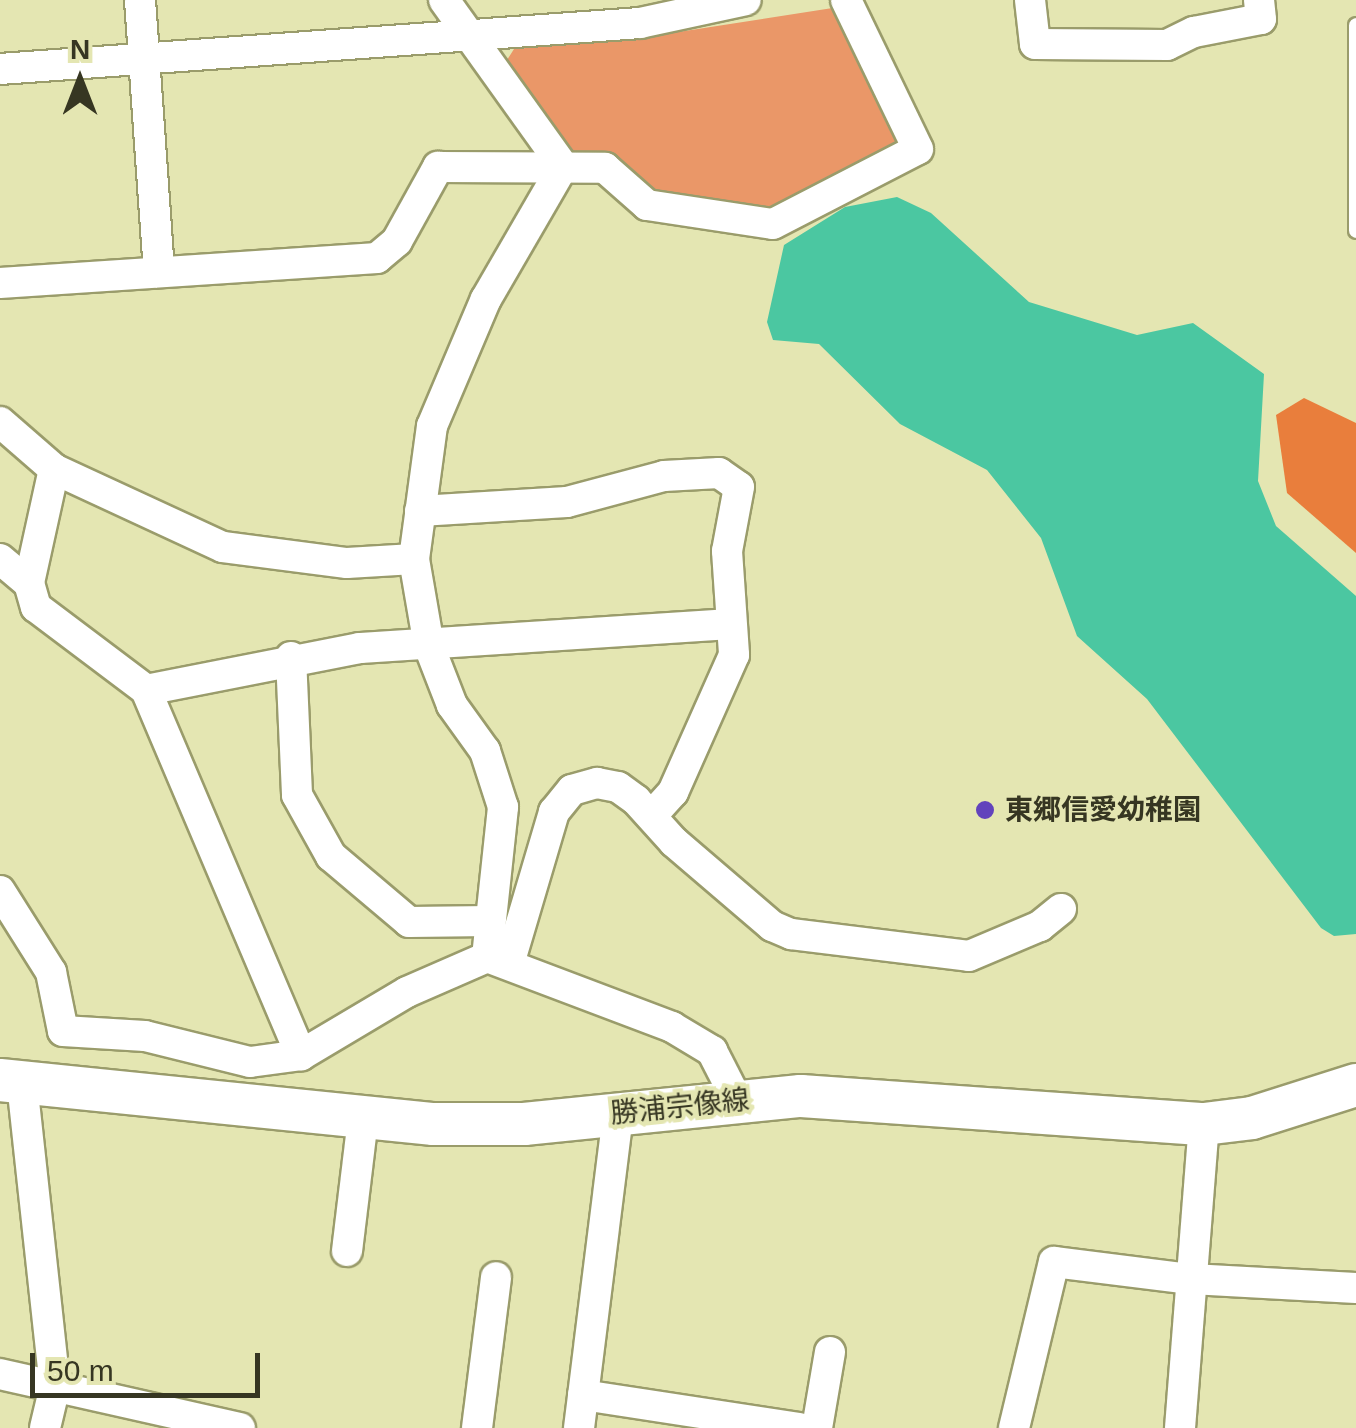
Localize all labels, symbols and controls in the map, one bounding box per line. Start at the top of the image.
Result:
north arrow [30,30,130,130]
text: N [70,34,90,65]
place label: 東郷信愛幼稚園 [1005,793,1201,827]
marker: 東郷信愛幼稚園 [974,799,996,821]
street label: 勝浦宗像線 [609,1083,751,1131]
scale bar [35,1333,265,1395]
text: 50 m [47,1354,114,1387]

